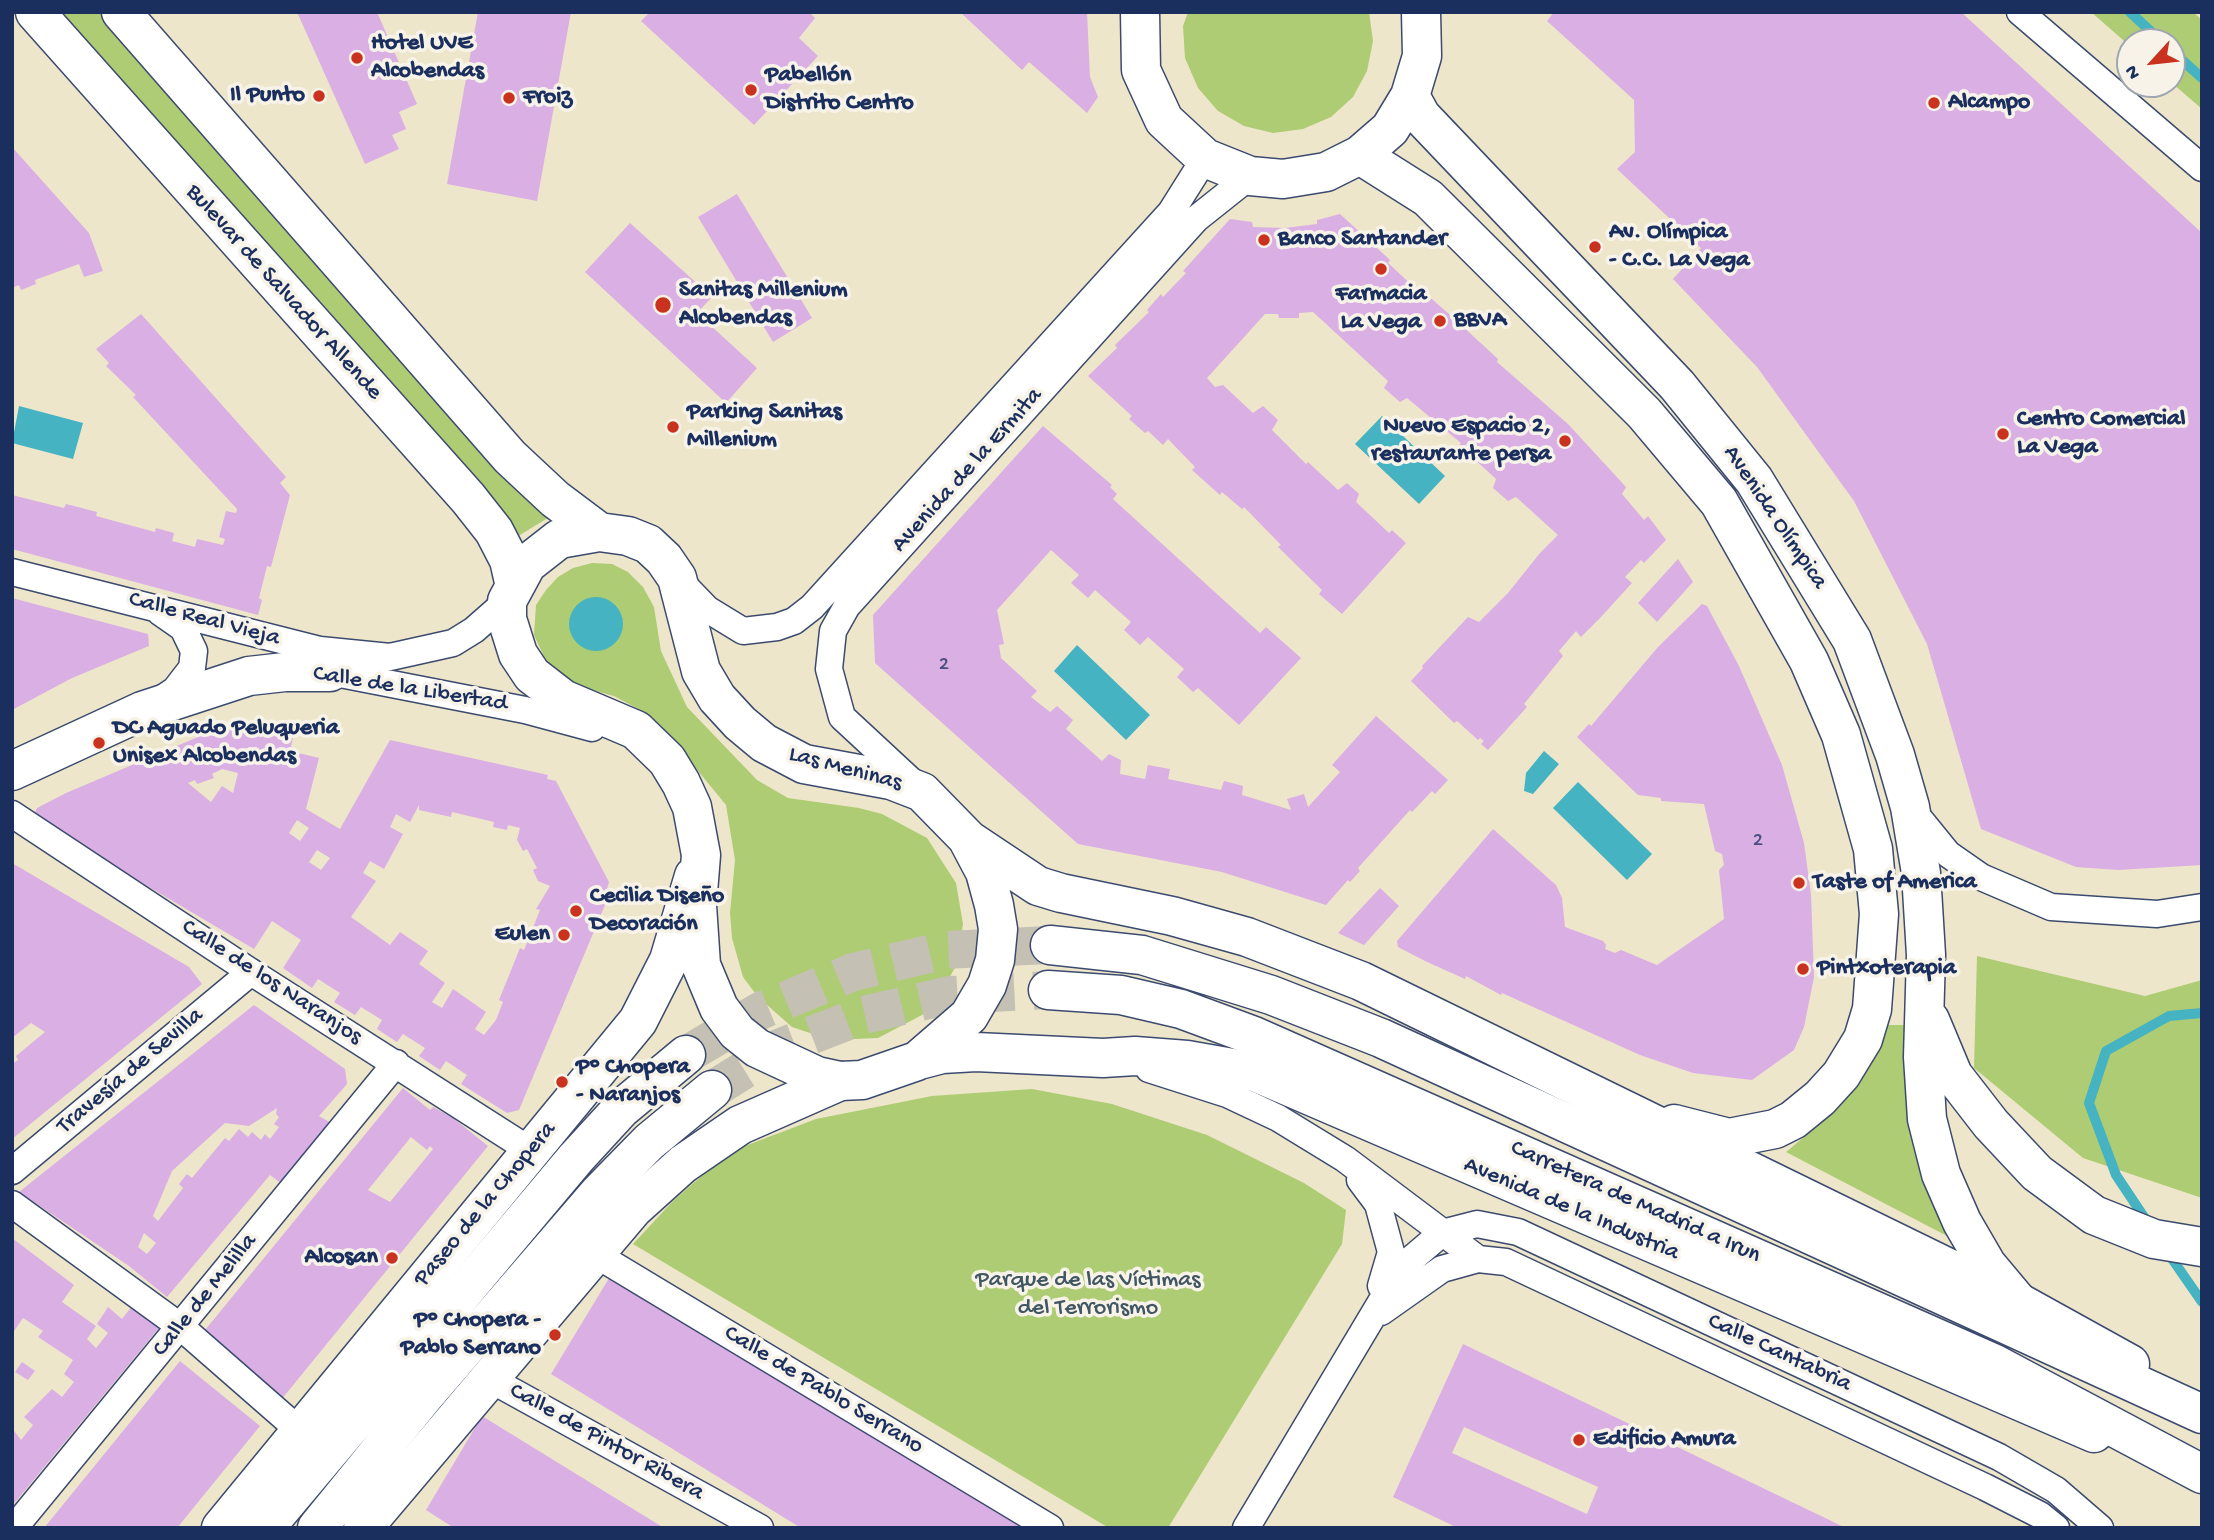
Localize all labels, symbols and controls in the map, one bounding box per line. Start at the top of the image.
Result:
north arrow [2116,28,2186,98]
place label: Hotel UVE Alcobendas [371,30,484,86]
marker: Hotel UVE Alcobendas [349,50,365,66]
text: N [2121,61,2147,83]
place label: Pabellón Distrito Centro [765,62,914,118]
place label: Il Punto [230,82,305,110]
marker: Pabellón Distrito Centro [743,82,759,98]
place label: Froiz [523,84,572,112]
marker: Il Punto [311,88,327,104]
place label: Alcampo [1948,89,2030,117]
marker: Froiz [501,90,517,106]
marker: Alcampo [1926,95,1942,111]
street label: Bulevar de Salvador Allende [178,179,388,407]
place label: Av. Olímpica - C.C. La Vega [1609,219,1749,275]
place label: Banco Santander [1278,226,1447,254]
marker: Banco Santander [1256,232,1272,248]
marker: Av. Olímpica - C.C. La Vega [1587,239,1603,255]
marker: Farmacia La Vega [1373,261,1389,277]
place label: Sanitas Millenium Alcobendas [679,277,847,333]
place label: Farmacia La Vega [1335,281,1427,337]
marker: Sanitas Millenium Alcobendas [653,295,673,315]
place label: BBVA [1454,307,1506,335]
marker: BBVA [1432,313,1448,329]
street label: Avenida de la Ermita [886,383,1050,559]
place label: Parking Sanitas Millenium [687,399,842,455]
place label: Centro Comercial La Vega [2017,406,2186,462]
place label: Nuevo Espacio 2, restaurante persa [1371,413,1551,469]
marker: Parking Sanitas Millenium [665,419,681,435]
marker: Centro Comercial La Vega [1995,426,2011,442]
marker: Nuevo Espacio 2, restaurante persa [1557,433,1573,449]
street label: Avenida Olímpica [1715,441,1833,595]
street label: Calle Real Vieja [125,586,283,654]
house number: 2 [939,653,949,679]
street label: Calle de la Libertad [311,660,509,720]
place label: DC Aguado Peluqueria Unisex Alcobendas [113,715,339,771]
marker: DC Aguado Peluqueria Unisex Alcobendas [91,735,107,751]
street label: Las Meninas [785,741,905,799]
house number: 2 [1753,829,1763,855]
place label: Taste of America [1813,869,1977,897]
marker: Taste of America [1791,875,1807,891]
place label: Cecilia Diseño Decoración [590,883,724,939]
marker: Cecilia Diseño Decoración [568,903,584,919]
street label: Calle de los Naranjos [175,914,367,1052]
place label: Eulen [495,921,550,949]
marker: Eulen [556,927,572,943]
place label: Pintxoterapia [1817,955,1956,983]
marker: Pintxoterapia [1795,961,1811,977]
street label: Travesía de Sevilla [52,1002,210,1142]
place label: Pº Chopera - Naranjos [576,1054,690,1110]
marker: Pº Chopera - Naranjos [554,1074,570,1090]
street label: Paseo de la Chopera [409,1117,563,1293]
street label: Carretera de Madrid a Irun [1505,1135,1765,1271]
street label: Avenida de la Industria [1459,1152,1683,1268]
street label: Calle de Melilla [147,1228,265,1364]
place label: Alcosan [304,1244,378,1272]
marker: Alcosan [384,1250,400,1266]
park label: Parque de las Víctimas del Terrorismo [976,1267,1200,1323]
place label: Pº Chopera - Pablo Serrano [401,1307,541,1363]
street label: Calle Cantabria [1702,1308,1856,1400]
street label: Calle de Pablo Serrano [718,1320,928,1462]
marker: Pº Chopera - Pablo Serrano [547,1327,563,1343]
street label: Calle de Pintor Ribera [504,1378,708,1508]
place label: Edificio Amura [1593,1426,1736,1454]
marker: Edificio Amura [1571,1432,1587,1448]

